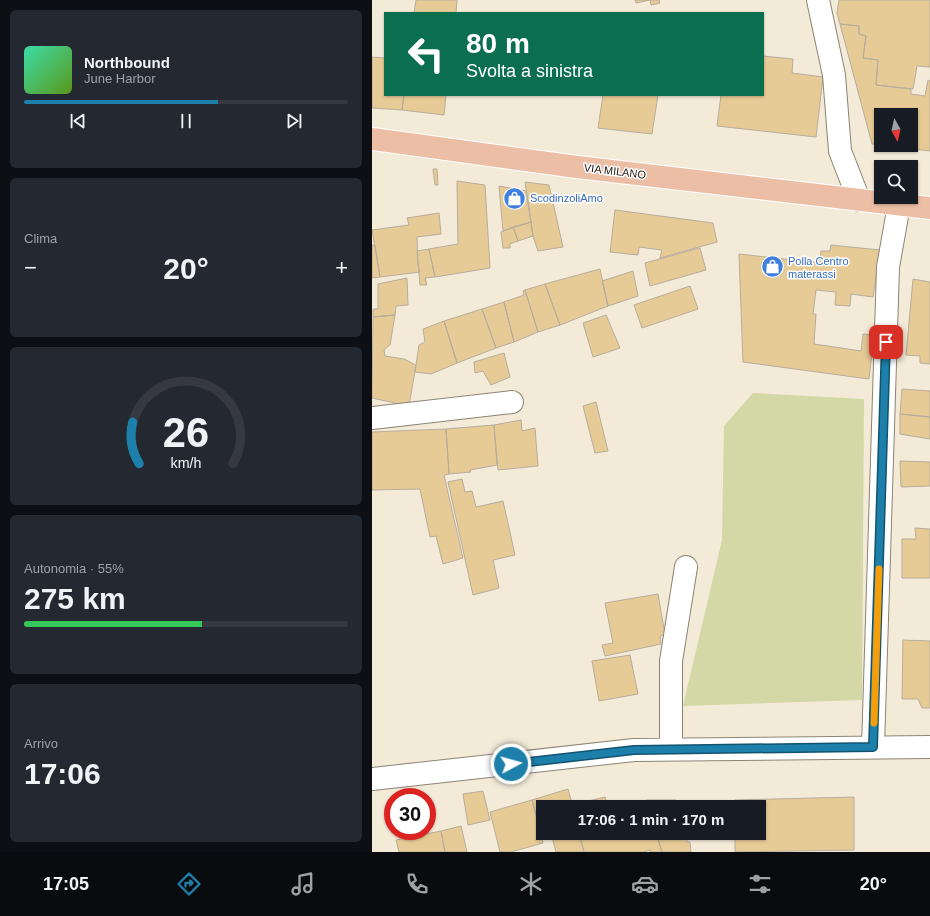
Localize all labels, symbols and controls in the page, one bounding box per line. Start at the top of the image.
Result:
icon: left [400,28,452,80]
text: 80 m [466,28,530,59]
text: Northbound [84,54,170,71]
text: Svolta a sinistra [466,61,593,81]
text: June Harbor [84,71,156,86]
north arrow [874,108,918,152]
map controls [874,108,918,204]
icon: previous [67,110,89,132]
icon: pause [175,110,197,132]
icon: next [283,110,305,132]
button: search [874,160,918,204]
street label: VIA MILANO [583,161,647,181]
shop icon: ScodinzoliAmo [501,185,527,211]
place label: ScodinzoliAmo [530,192,603,204]
text: Clima [24,231,57,246]
text: 20° [163,252,209,285]
shop icon: Polla Centro materassi [759,254,785,280]
text: − [24,255,37,280]
text: + [335,255,348,280]
place label: Polla Centro materassi [788,255,849,280]
pin [869,325,903,359]
icon: arrive [875,331,897,353]
text: 26 [163,409,209,456]
text: km/h [171,455,202,471]
text: Autonomia · 55% [24,561,124,576]
text: 275 km [24,582,126,615]
text: Arrivo [24,736,58,751]
position arrow [490,743,532,785]
text: 17:06 [24,757,101,790]
speed limit sign: 30 [384,788,436,840]
text: 17:06 · 1 min · 170 m [578,811,724,828]
icon: directions [175,870,203,898]
icon: music [289,870,317,898]
icon: phone [403,870,431,898]
icon: climate [517,870,545,898]
icon: car [631,870,659,898]
icon: filters [746,870,774,898]
text: 17:05 [43,874,89,894]
text: 20° [860,874,887,894]

